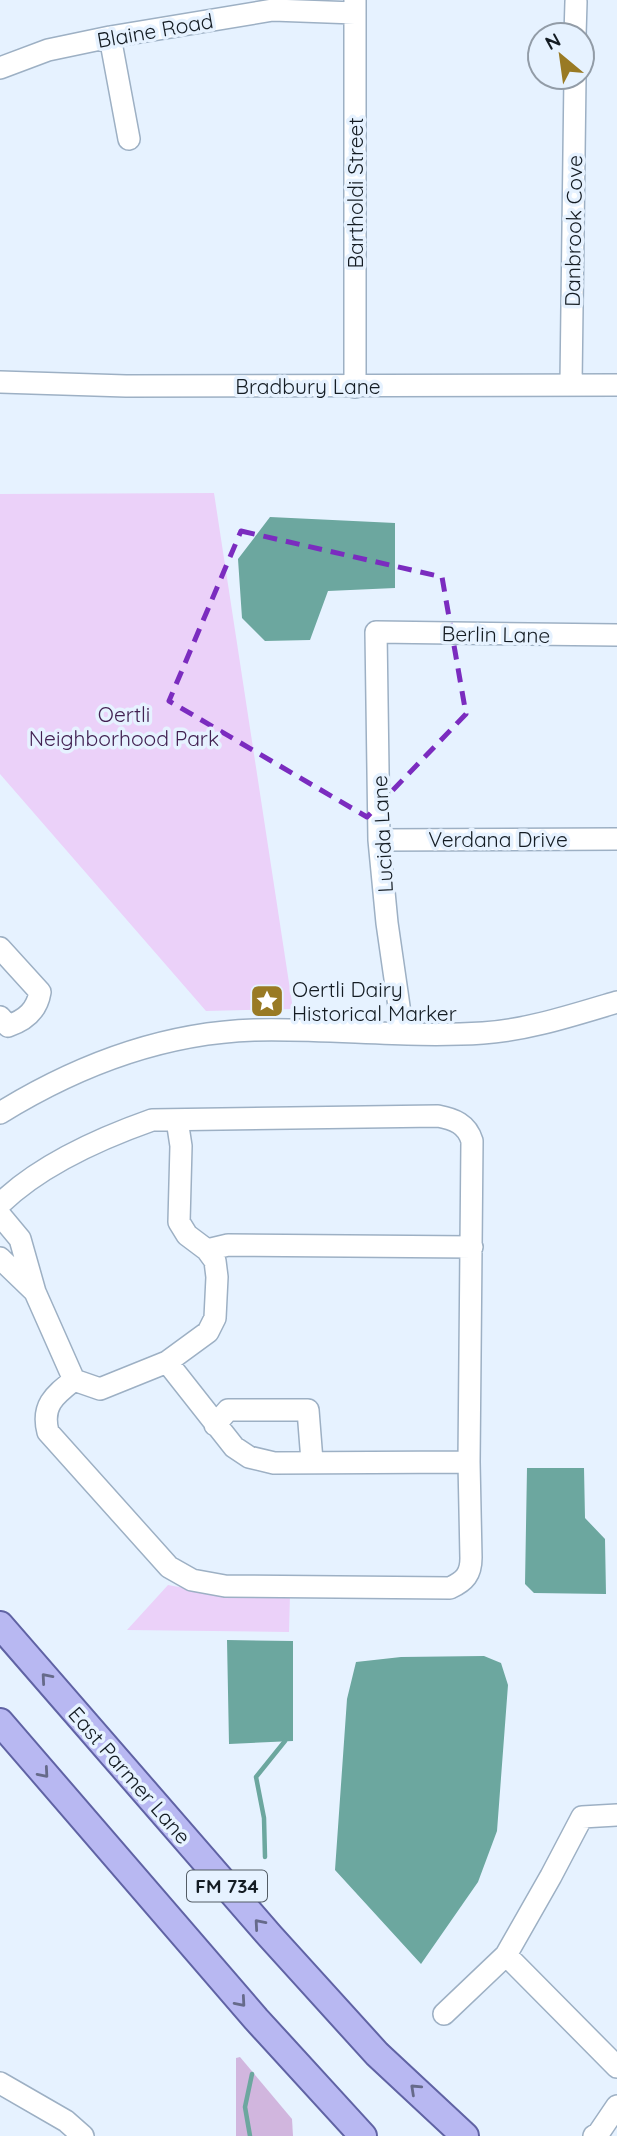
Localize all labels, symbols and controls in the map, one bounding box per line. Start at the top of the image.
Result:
street label: Blaine Road [95,7,215,53]
north arrow [526,21,596,91]
text: N [541,27,565,55]
street label: Bartholdi Street [342,117,368,269]
street label: Danbrook Cove [559,155,587,307]
street label: Bradbury Lane [235,373,381,399]
street label: Berlin Lane [441,620,551,648]
park label: Oertli Neighborhood Park [29,701,219,751]
street label: Lucida Lane [366,775,398,893]
street label: Verdana Drive [428,826,568,852]
place label: Oertli Dairy Historical Marker [292,976,457,1026]
place icon: Oertli Dairy Historical Marker [248,982,286,1020]
one-way arrow [42,1673,54,1686]
street label: East Parmer Lane [63,1701,197,1849]
one-way arrow [36,1765,48,1778]
road number: FM 734 [187,1870,267,1902]
one-way arrow [255,1919,267,1932]
one-way arrow [233,1993,245,2006]
one-way arrow [410,2085,423,2098]

